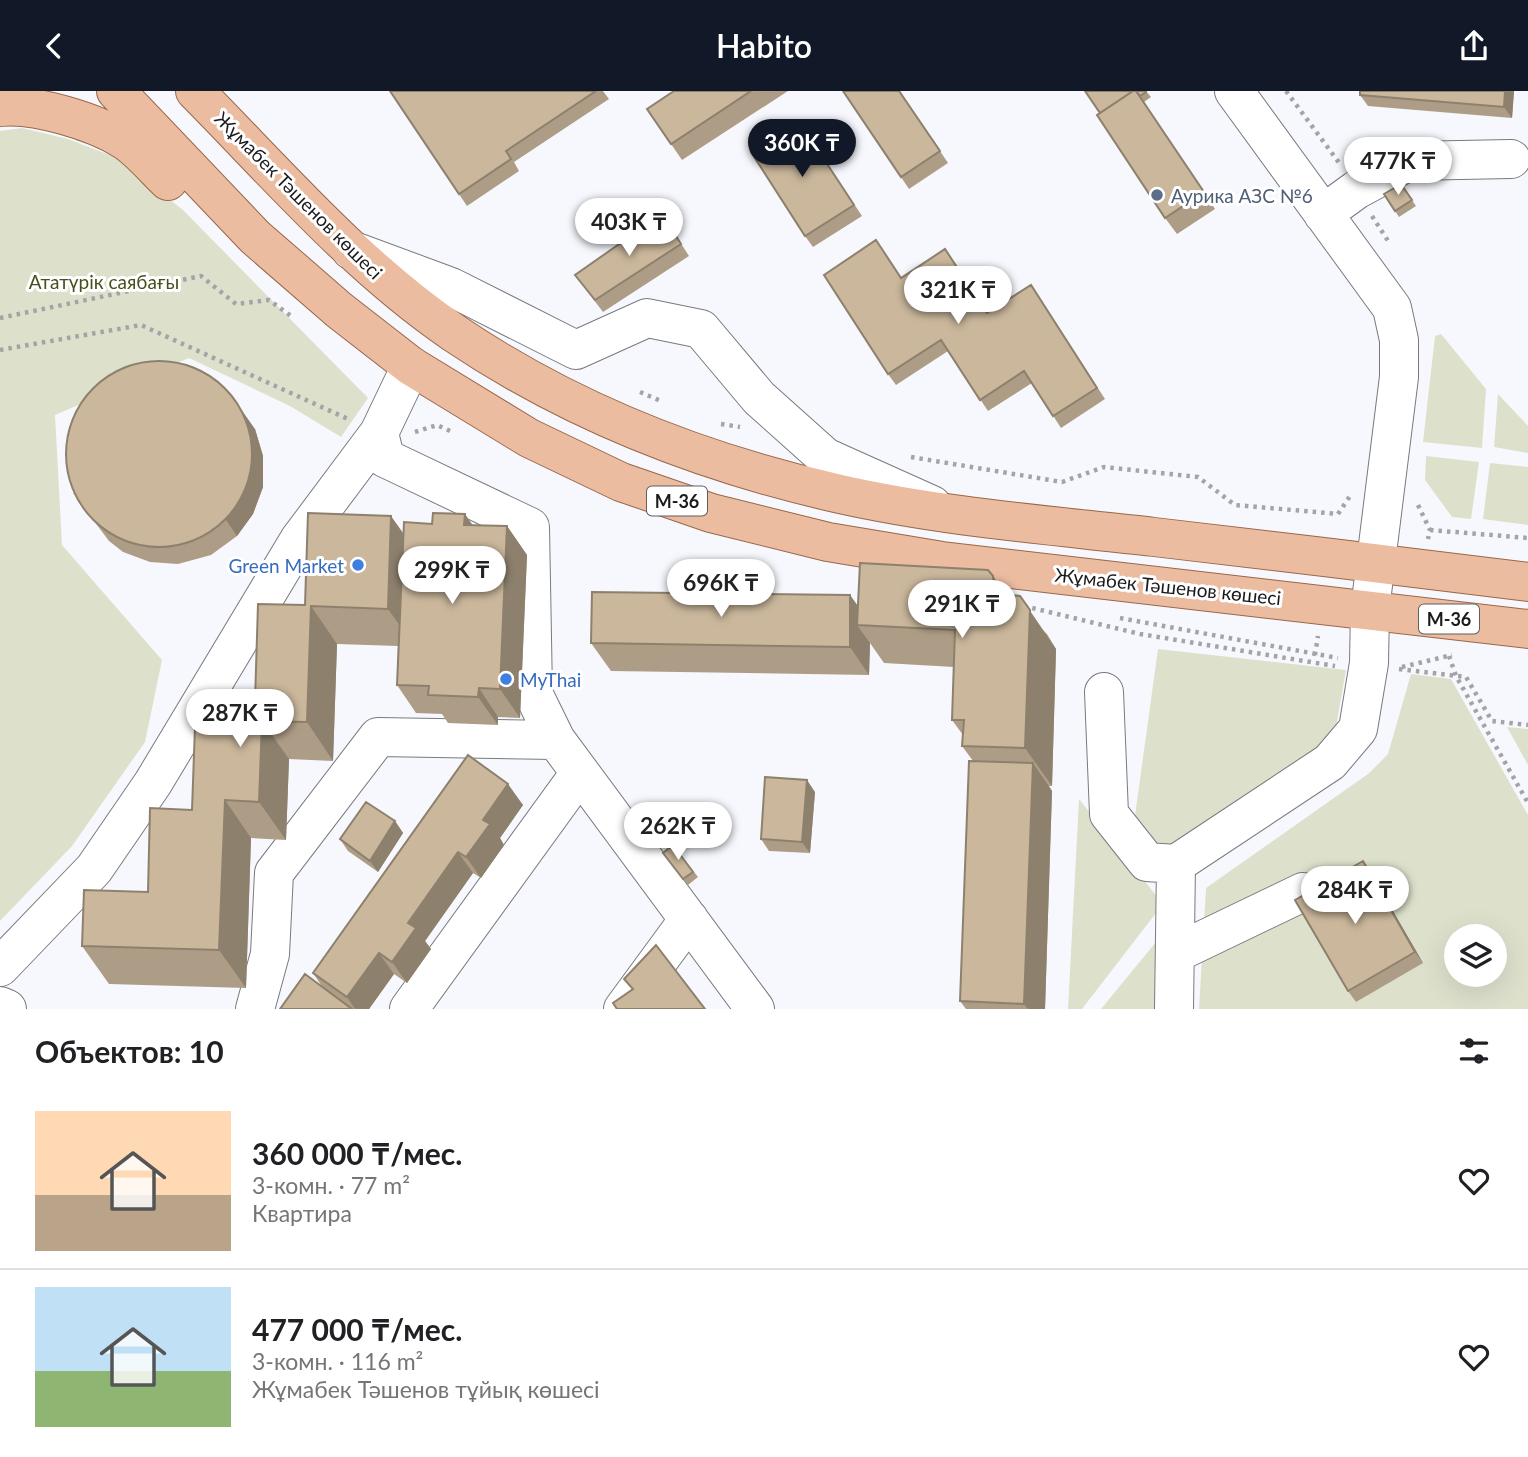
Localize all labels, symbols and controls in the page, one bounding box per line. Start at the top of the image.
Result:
text: Habito [716,26,812,65]
icon: back [35,27,73,65]
icon: share [1455,27,1493,65]
street label: Жұмабек Тәшенов көшесі [210,106,388,284]
pin: 360K ₸ [745,119,859,179]
text: 360K ₸ [764,128,840,156]
pin: 477K ₸ [1341,137,1455,197]
text: 477K ₸ [1360,146,1436,174]
place label: Аурика АЗС №6 [1171,184,1313,207]
marker: Аурика АЗС №6 [1149,187,1165,203]
pin: 403K ₸ [572,199,686,258]
text: 403K ₸ [591,207,667,235]
pin: 321K ₸ [901,267,1015,326]
park label: Ататүрік саябағы [29,270,179,293]
text: 321K ₸ [920,275,996,303]
road number: M-36 [647,487,707,515]
pin: 299K ₸ [395,547,509,606]
place label: Green Market [229,554,344,577]
text: 299K ₸ [414,555,490,583]
marker: Green Market [350,557,366,573]
pin: 696K ₸ [664,559,778,619]
street label: Жұмабек Тәшенов көшесі [1054,563,1282,609]
text: 696K ₸ [683,568,759,596]
pin: 291K ₸ [905,581,1019,640]
text: 291K ₸ [924,589,1000,617]
road number: M-36 [1419,605,1479,633]
place label: MyThai [520,668,581,691]
marker: MyThai [498,671,514,687]
pin: 287K ₸ [183,689,297,749]
text: 287K ₸ [202,698,278,726]
pin: 262K ₸ [621,803,735,862]
text: 262K ₸ [640,811,716,839]
pin: 284K ₸ [1298,867,1412,926]
text: 284K ₸ [1317,875,1393,903]
map controls [1444,924,1507,987]
button: layers [1444,924,1507,987]
icon: filters [1455,1032,1493,1070]
text: Объектов: 10 [35,1033,224,1069]
text: 360 000 ₸/мес. [252,1135,462,1171]
icon: home [91,1139,175,1223]
icon: heart [1455,1162,1493,1200]
text: 3-комн. · 77 m² [252,1171,410,1199]
text: Квартира [252,1199,352,1227]
text: 477 000 ₸/мес. [252,1311,462,1347]
icon: home [91,1315,175,1399]
icon: heart [1455,1338,1493,1376]
text: 3-комн. · 116 m² [252,1347,423,1375]
text: Жұмабек Тәшенов тұйық көшесі [252,1375,600,1403]

